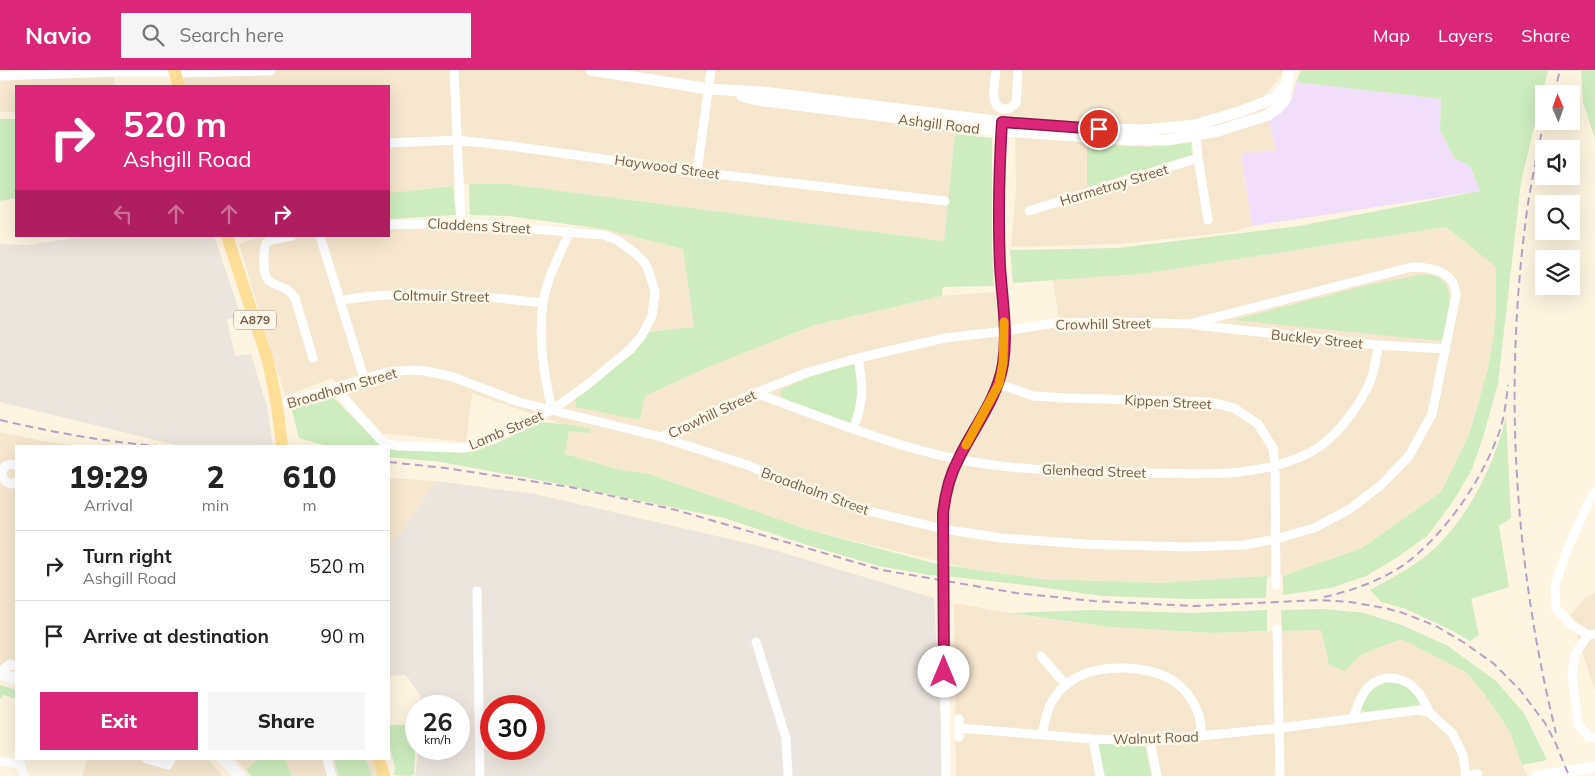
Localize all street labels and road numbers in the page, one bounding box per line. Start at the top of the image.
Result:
street label: Ashgill Road [897,110,981,138]
street label: Haywood Street [614,151,721,183]
street label: Harmetray Street [1058,160,1170,210]
street label: Claddens Street [427,214,531,238]
street label: Coltmuir Street [393,286,489,306]
road number: A879 [234,310,276,330]
street label: Crowhill Street [1055,314,1151,334]
street label: Buckley Street [1270,325,1364,353]
street label: Broadholm Street [285,364,399,412]
street label: Crowhill Street [665,386,759,442]
street label: Kippen Street [1124,391,1212,413]
street label: Lamb Street [466,406,546,454]
street label: Glenhead Street [1042,460,1147,482]
street label: Broadholm Street [759,463,871,519]
street label: Walnut Road [1113,728,1199,748]

